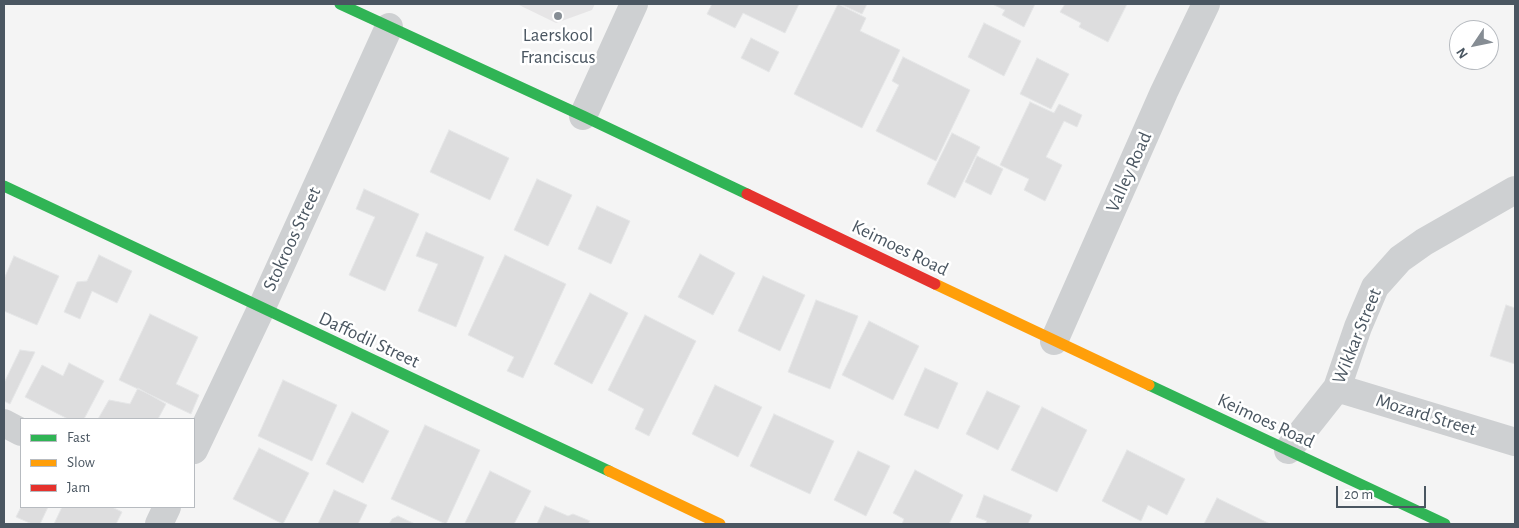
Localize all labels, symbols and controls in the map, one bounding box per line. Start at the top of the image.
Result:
marker: Laerskool Franciscus [552,10,564,22]
north arrow [1449,20,1499,70]
place label: Laerskool Franciscus [521,24,595,68]
text: N [1454,45,1471,61]
street label: Valley Road [1101,128,1157,216]
street label: Stokroos Street [258,183,326,295]
street label: Keimoes Road [848,215,952,281]
street label: Wikkar Street [1327,285,1387,387]
street label: Daffodil Street [315,307,423,373]
street label: Keimoes Road [1214,389,1318,453]
street label: Mozard Street [1373,389,1479,441]
legend [20,418,195,508]
text: Fast [67,430,90,445]
text: Slow [67,455,95,470]
scale bar [1339,476,1429,508]
text: Jam [67,480,90,495]
text: 20 m [1344,487,1373,502]

